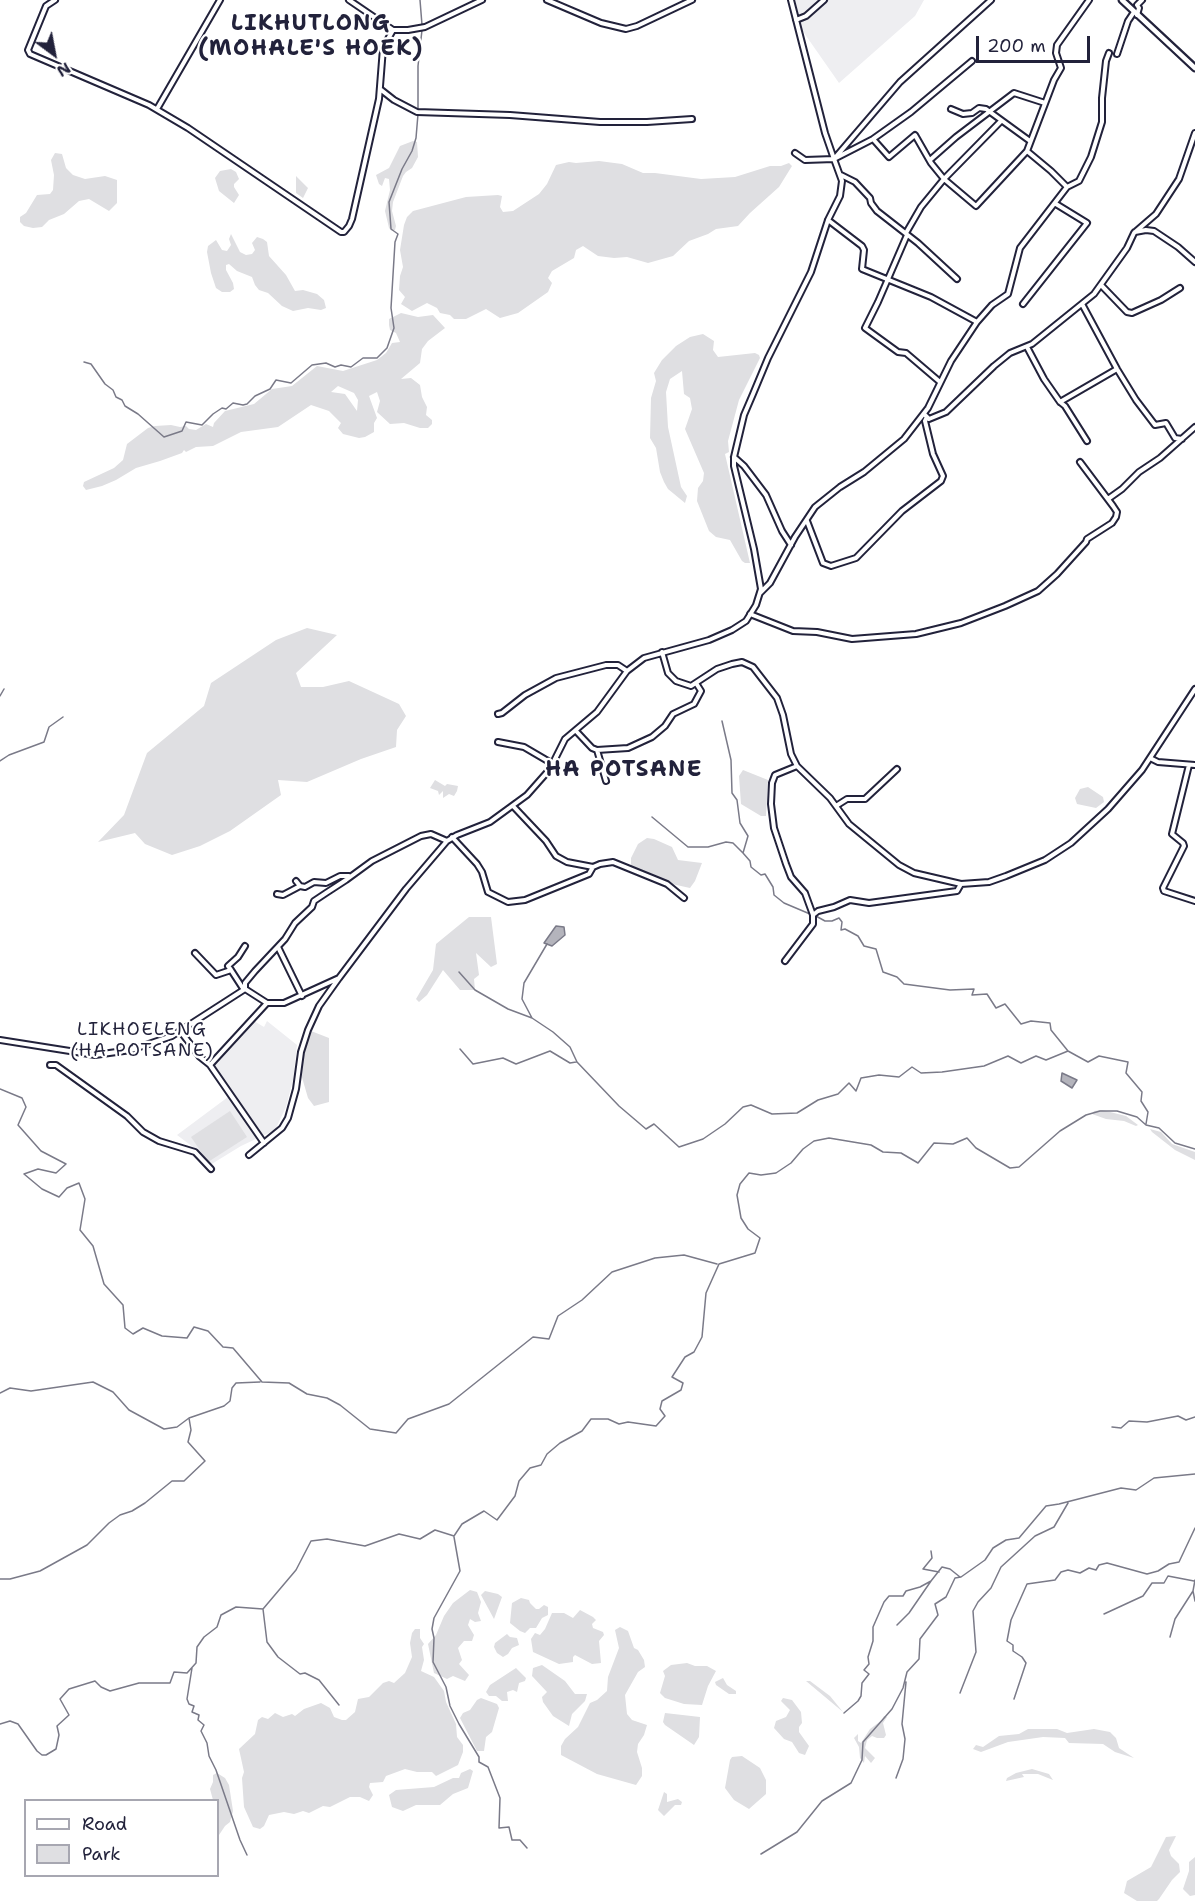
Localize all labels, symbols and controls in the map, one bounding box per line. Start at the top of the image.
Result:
district label: LIKHUTLONG (MOHALE'S HOEK) [198,11,424,62]
north arrow [24,24,84,84]
scale bar [979,24,1093,62]
text: 200 m [987,34,1046,58]
text: N [53,57,75,82]
district label: HA POTSANE [545,757,703,783]
district label: LIKHOELENG (HA POTSANE) [70,1019,214,1062]
legend [24,1799,219,1877]
text: Road [82,1812,127,1836]
text: Park [82,1842,121,1866]

